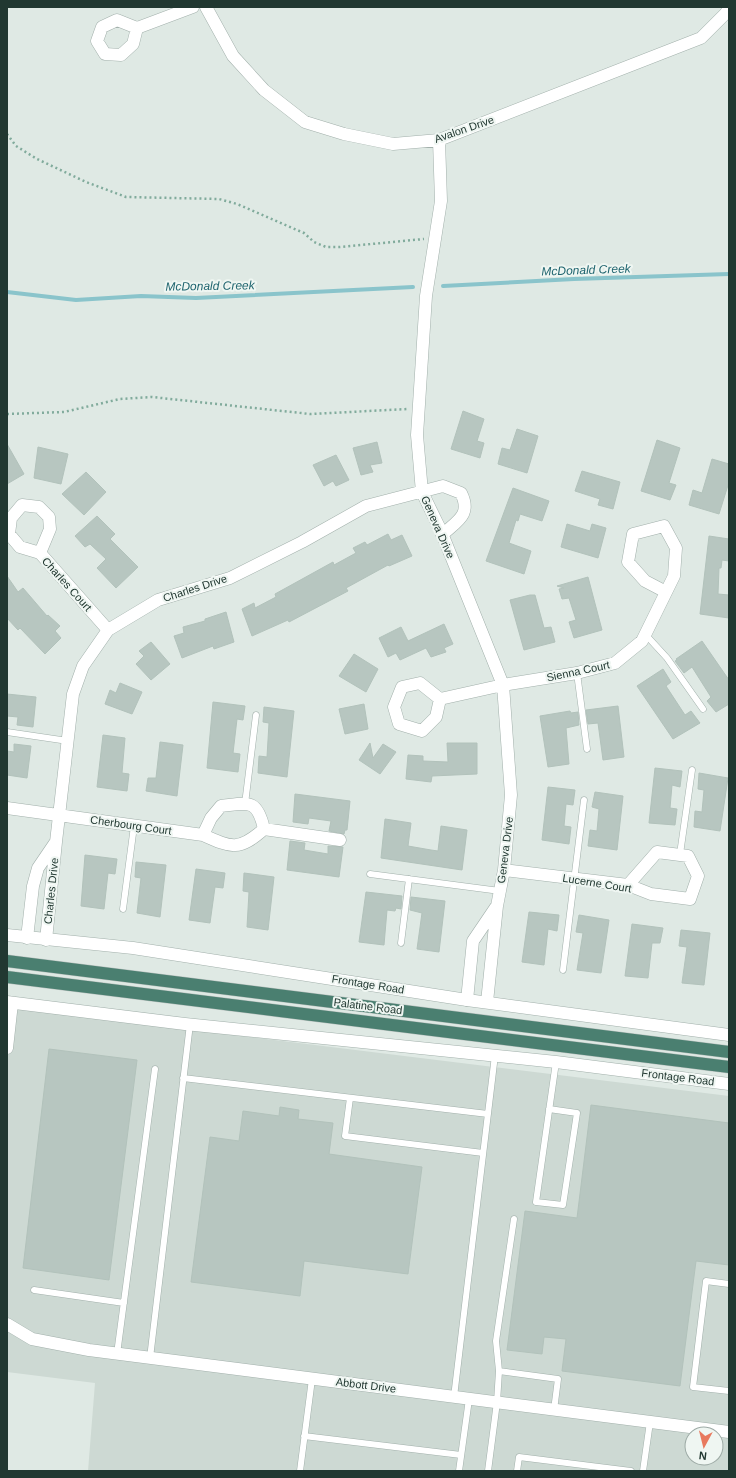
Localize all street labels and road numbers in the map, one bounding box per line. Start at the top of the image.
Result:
street label: Avalon Drive [433,113,495,145]
street label: Geneva Drive [419,494,457,560]
street label: Charles Court [40,555,94,613]
street label: Charles Drive [161,572,229,604]
street label: Sienna Court [545,658,611,684]
street label: Cherbourg Court [90,813,172,837]
street label: Geneva Drive [495,816,515,884]
street label: Charles Drive [42,857,60,925]
street label: Lucerne Court [562,872,632,894]
street label: Frontage Road [331,972,405,996]
street label: Palatine Road [333,996,403,1016]
street label: Frontage Road [641,1067,715,1087]
street label: Abbott Drive [335,1375,397,1395]

